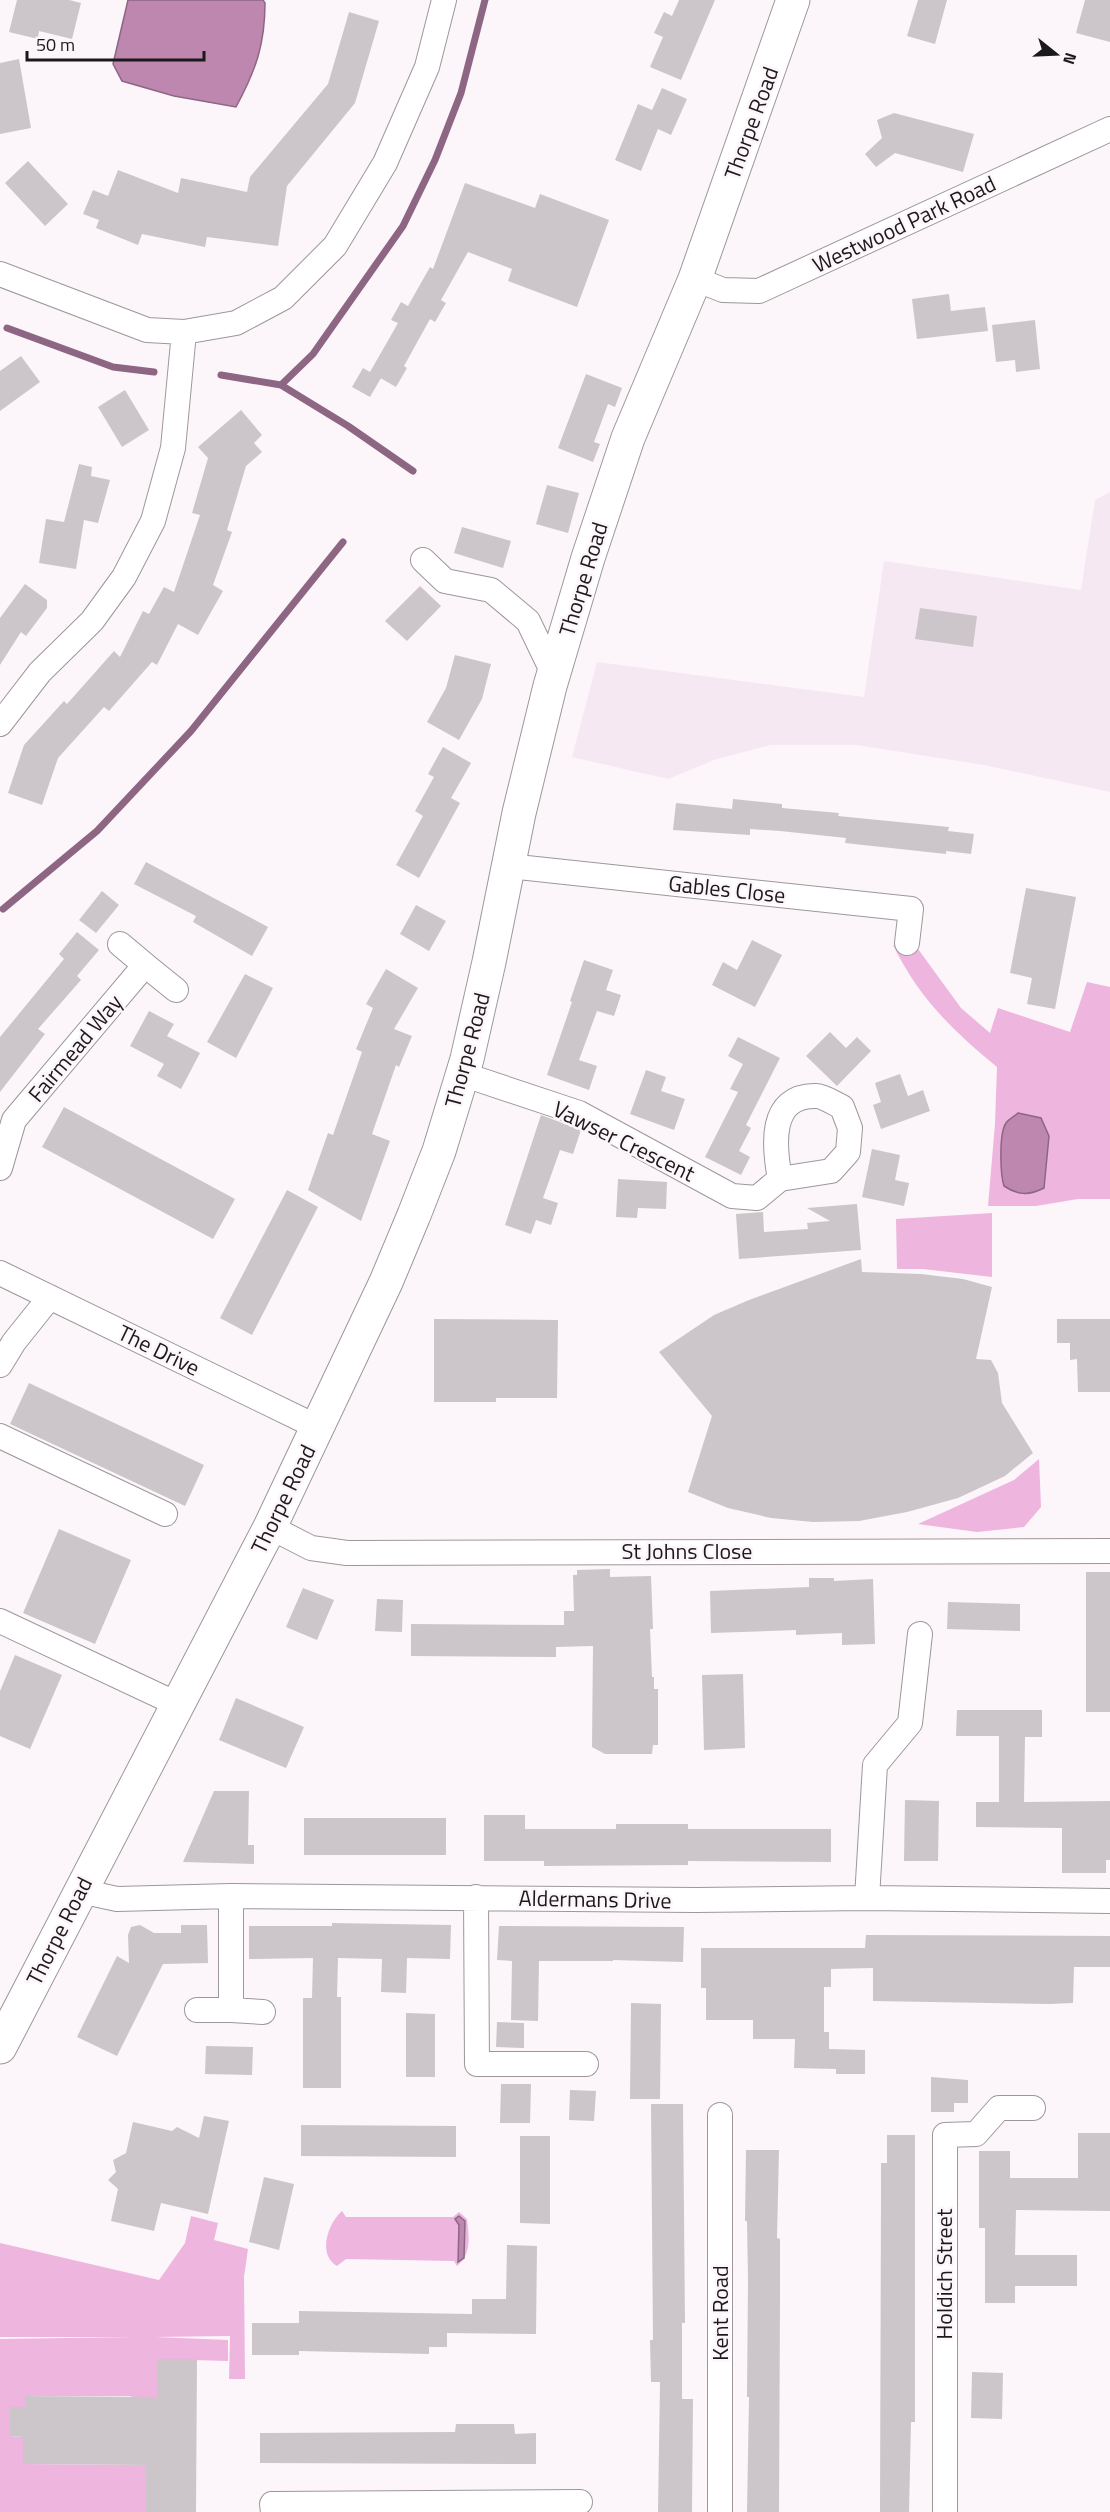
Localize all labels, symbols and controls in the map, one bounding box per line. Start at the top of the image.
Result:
scale bar [27,24,204,62]
north arrow [1026,24,1086,84]
text: 50 m [36,31,75,58]
text: N [1057,50,1083,68]
street label: Thorpe Road [715,62,787,184]
street label: Westwood Park Road [807,167,1001,281]
street label: Thorpe Road [550,518,616,640]
street label: Gables Close [667,866,787,912]
street label: Fairmead Way [20,986,131,1109]
street label: Thorpe Road [435,989,499,1111]
street label: Vawser Crescent [547,1092,701,1190]
street label: The Drive [112,1316,206,1384]
street label: Thorpe Road [242,1439,324,1559]
street label: St Johns Close [622,1534,752,1568]
street label: Thorpe Road [17,1871,101,1991]
street label: Aldermans Drive [518,1881,672,1917]
street label: Holdich Street [927,2208,961,2339]
street label: Kent Road [703,2265,737,2361]

